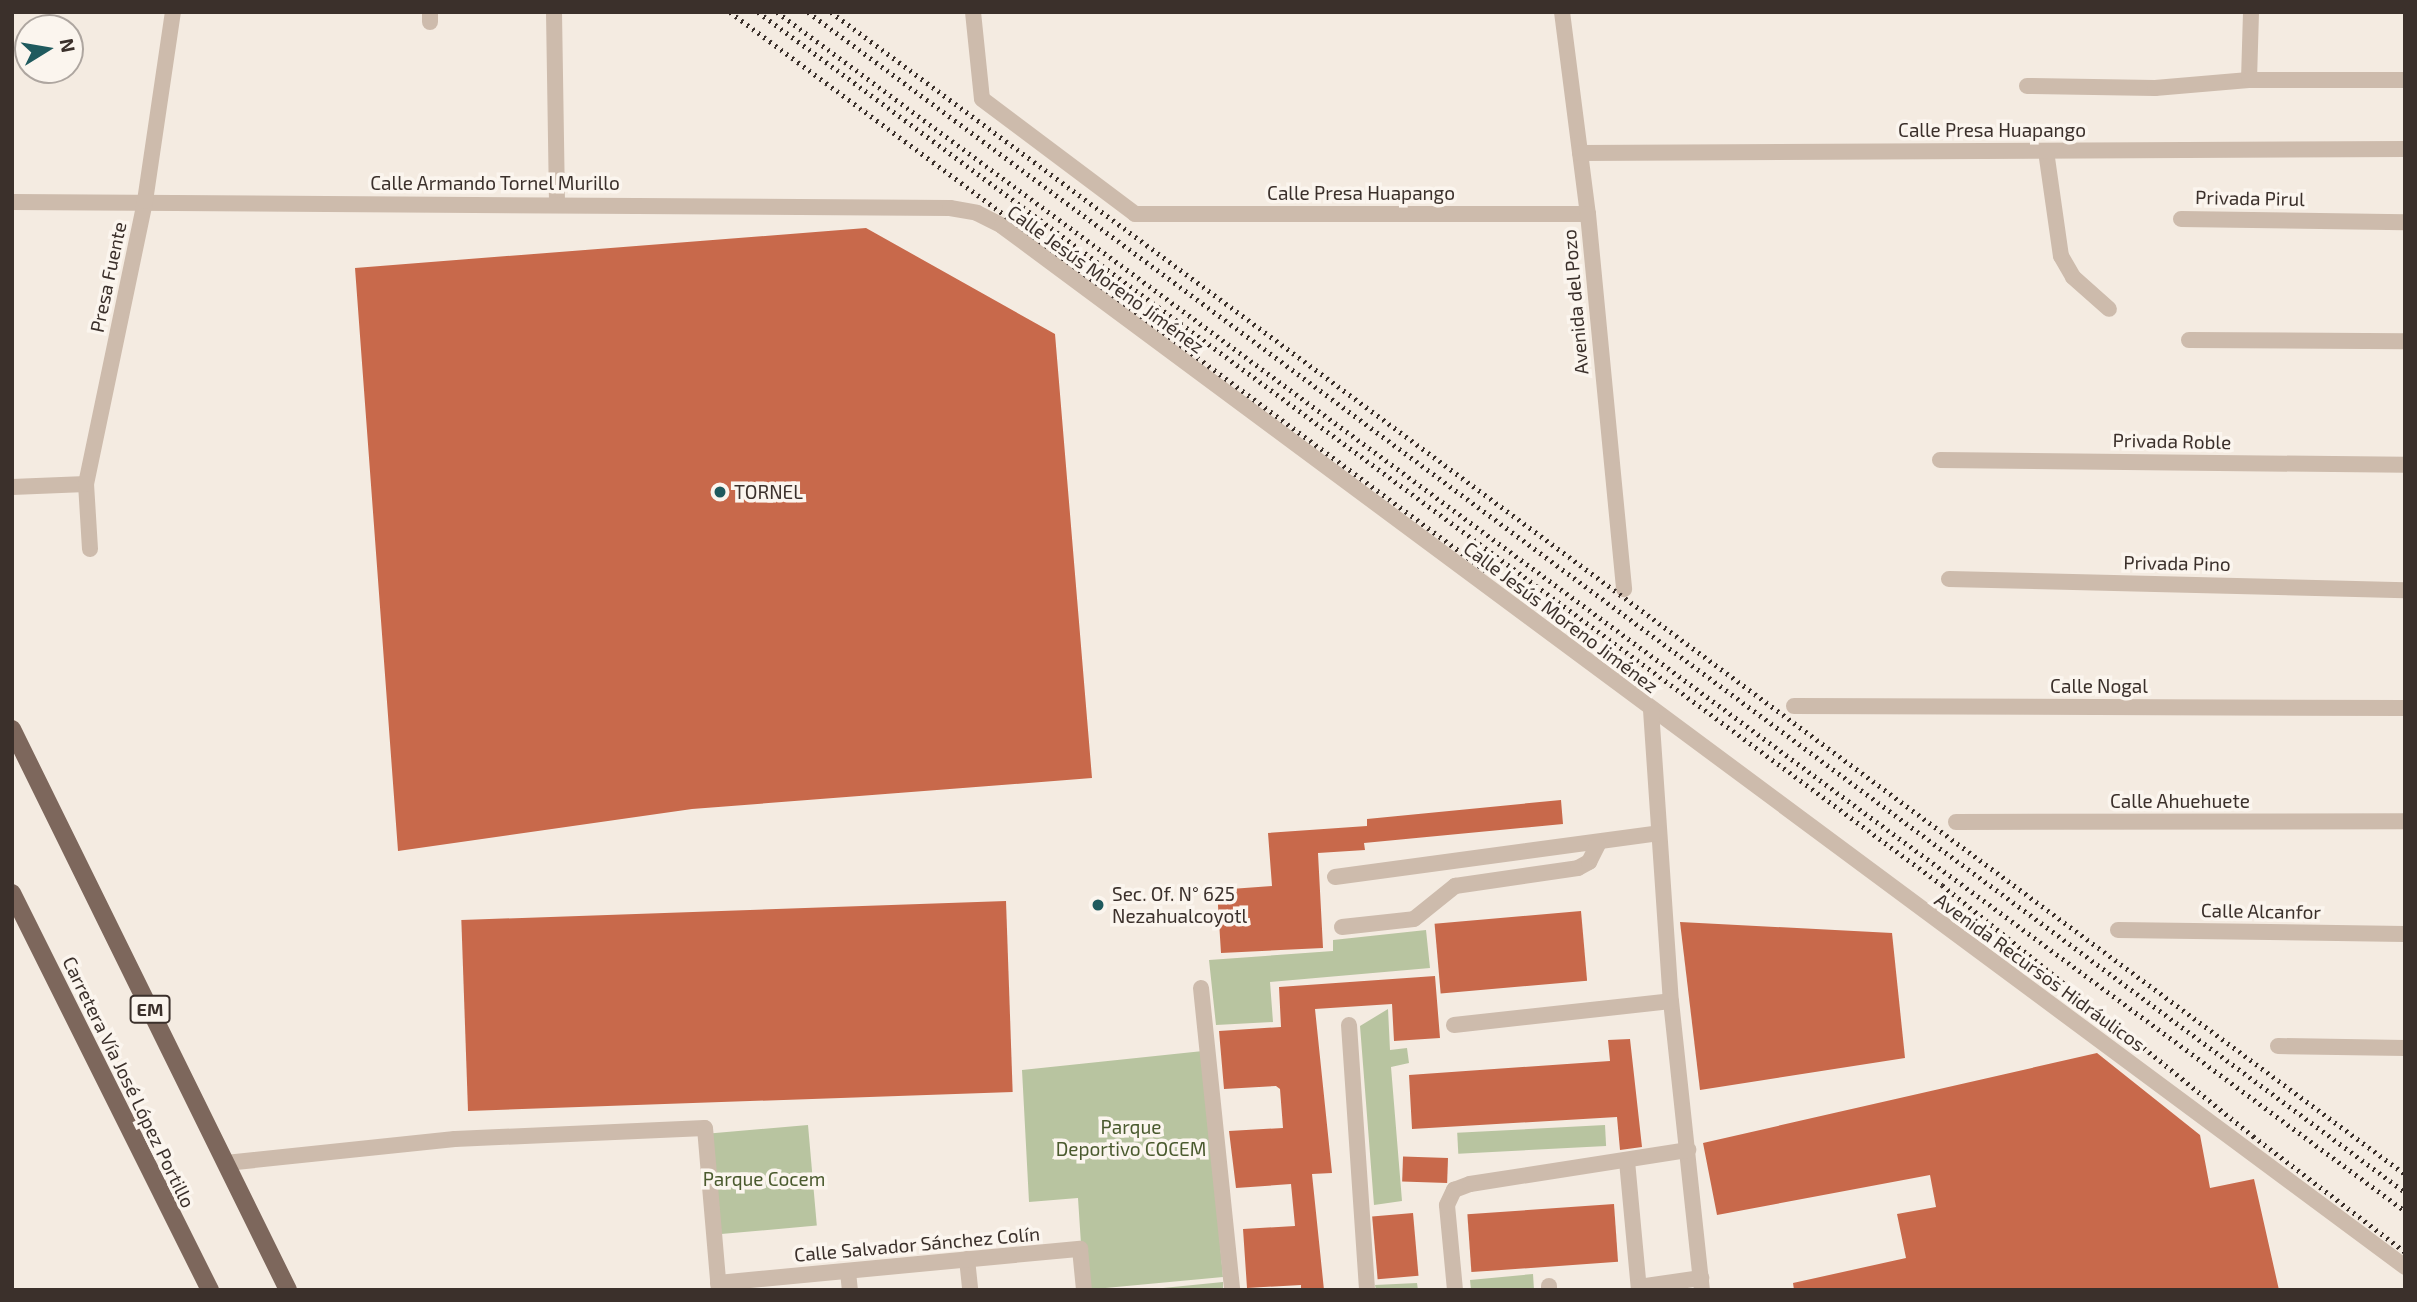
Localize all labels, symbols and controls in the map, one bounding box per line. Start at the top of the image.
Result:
north arrow [14,14,84,84]
text: N [56,36,81,54]
street label: Calle Presa Huapango [1898,119,2086,141]
street label: Calle Armando Tornel Murillo [370,172,620,194]
street label: Calle Presa Huapango [1267,182,1455,204]
street label: Privada Pirul [2195,186,2305,210]
street label: Calle Jesús Moreno Jiménez [1003,200,1209,358]
street label: Presa Fuente [85,220,131,334]
street label: Avenida del Pozo [1557,228,1593,376]
street label: Privada Roble [2113,429,2231,453]
place label: TORNEL [734,481,803,503]
marker: TORNEL [712,484,728,500]
street label: Calle Jesús Moreno Jiménez [1459,536,1663,698]
street label: Privada Pino [2123,551,2231,575]
street label: Calle Nogal [2050,675,2148,697]
street label: Calle Ahuehuete [2110,790,2250,812]
place label: Sec. Of. N° 625 Nezahualcoyotl [1112,883,1247,927]
street label: Avenida Recursos Hidráulicos [1931,888,2149,1056]
marker: Sec. Of. N° 625 Nezahualcoyotl [1090,897,1106,913]
street label: Calle Alcanfor [2200,899,2322,923]
street label: Carretera Vía José López Portillo [58,952,200,1212]
road number: EM [129,994,171,1024]
park label: Parque Deportivo COCEM [1056,1116,1206,1160]
park label: Parque Cocem [703,1168,825,1190]
street label: Calle Salvador Sánchez Colín [793,1222,1041,1266]

